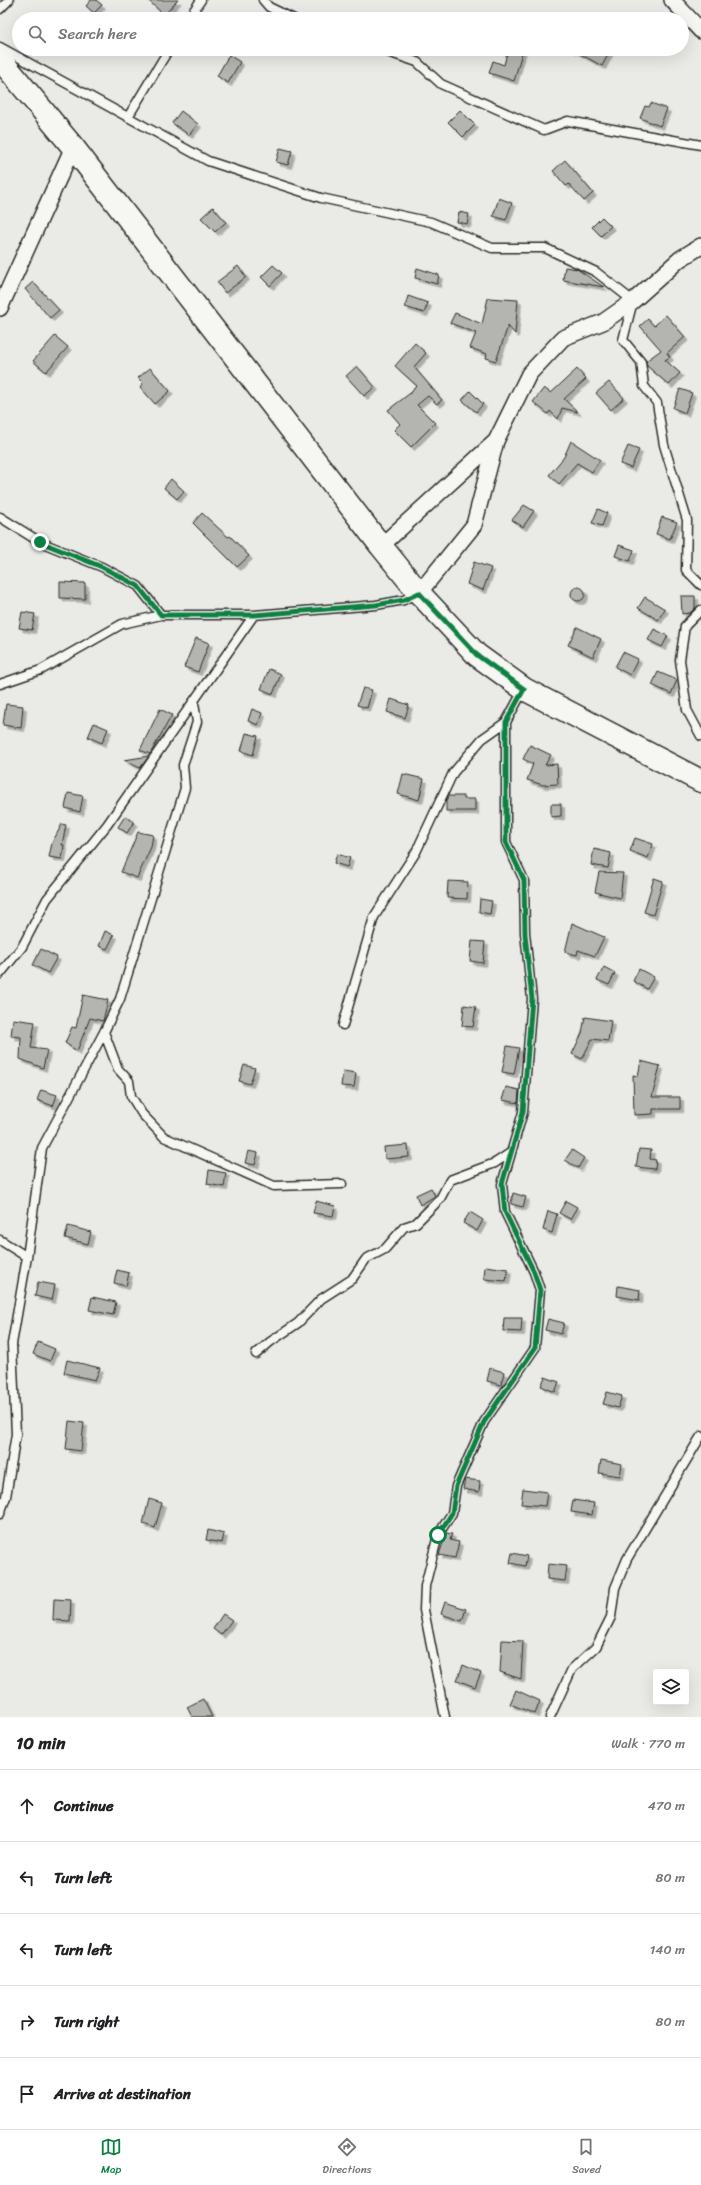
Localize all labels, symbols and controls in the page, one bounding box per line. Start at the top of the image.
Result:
search box [12,12,689,56]
text: Search here [58,21,137,47]
icon: search [26,23,48,45]
route end [31,533,49,551]
route start [429,1526,447,1544]
map controls [653,1669,689,1705]
button: layers [653,1669,689,1705]
text: 10 min [16,1728,65,1758]
text: Walk · 770 m [611,1732,685,1755]
text: Continue [54,1793,114,1819]
text: 470 m [648,1794,685,1817]
icon: ahead [16,1795,38,1817]
text: Turn left [54,1865,112,1891]
text: 80 m [656,1866,685,1889]
icon: left [16,1867,38,1889]
text: Turn left [54,1937,112,1963]
text: 140 m [650,1938,685,1961]
icon: left [16,1939,38,1961]
text: Turn right [54,2009,119,2035]
text: 80 m [656,2010,685,2033]
icon: right [16,2011,38,2033]
text: Arrive at destination [54,2081,191,2107]
icon: arrive [16,2083,38,2105]
tab: Map [100,2136,122,2179]
tab: Directions [322,2136,372,2179]
tab: Saved [572,2136,601,2179]

